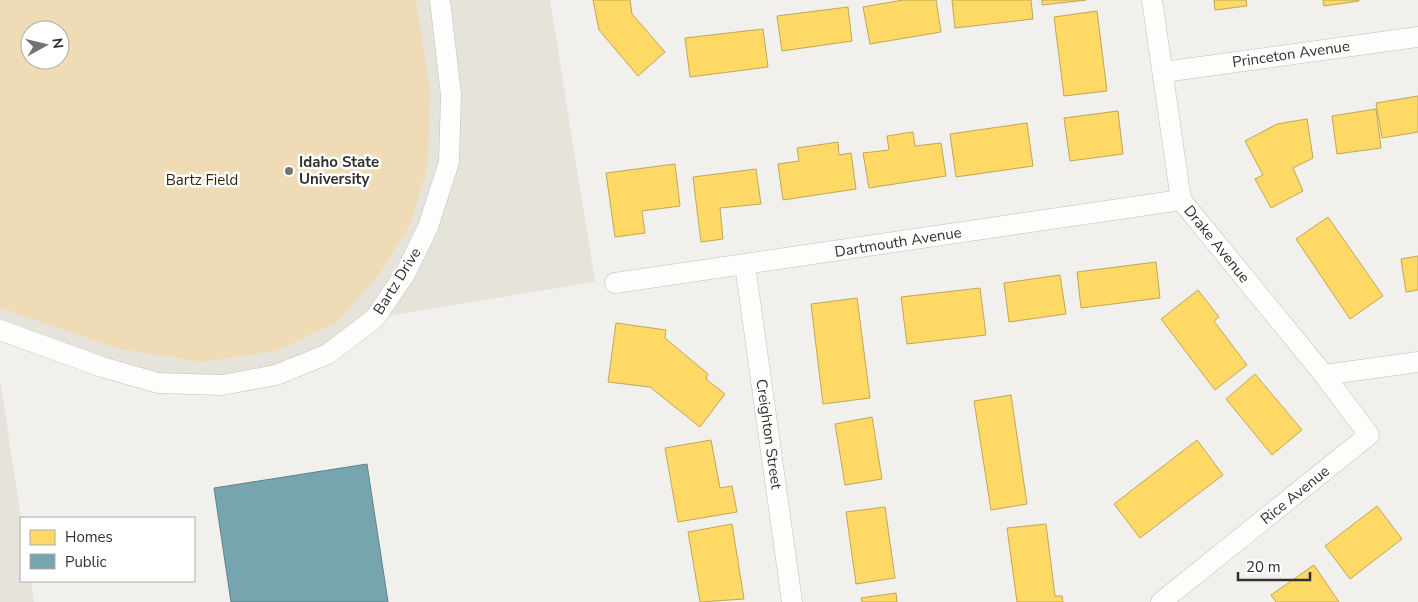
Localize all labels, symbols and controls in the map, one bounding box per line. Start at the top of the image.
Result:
north arrow [20,20,70,70]
street label: Princeton Avenue [1231,36,1351,72]
text: N [47,37,68,50]
place label: Idaho State University [299,152,379,189]
marker: Idaho State University [283,165,295,177]
park label: Bartz Field [166,170,238,190]
street label: Drake Avenue [1179,201,1255,287]
street label: Dartmouth Avenue [833,222,963,262]
street label: Bartz Drive [369,244,425,318]
street label: Creighton Street [751,378,787,491]
street label: Rice Avenue [1256,461,1334,529]
legend [20,517,195,582]
text: Homes [65,527,113,547]
scale bar [1238,550,1310,582]
text: Public [65,552,106,572]
text: 20 m [1246,557,1281,577]

